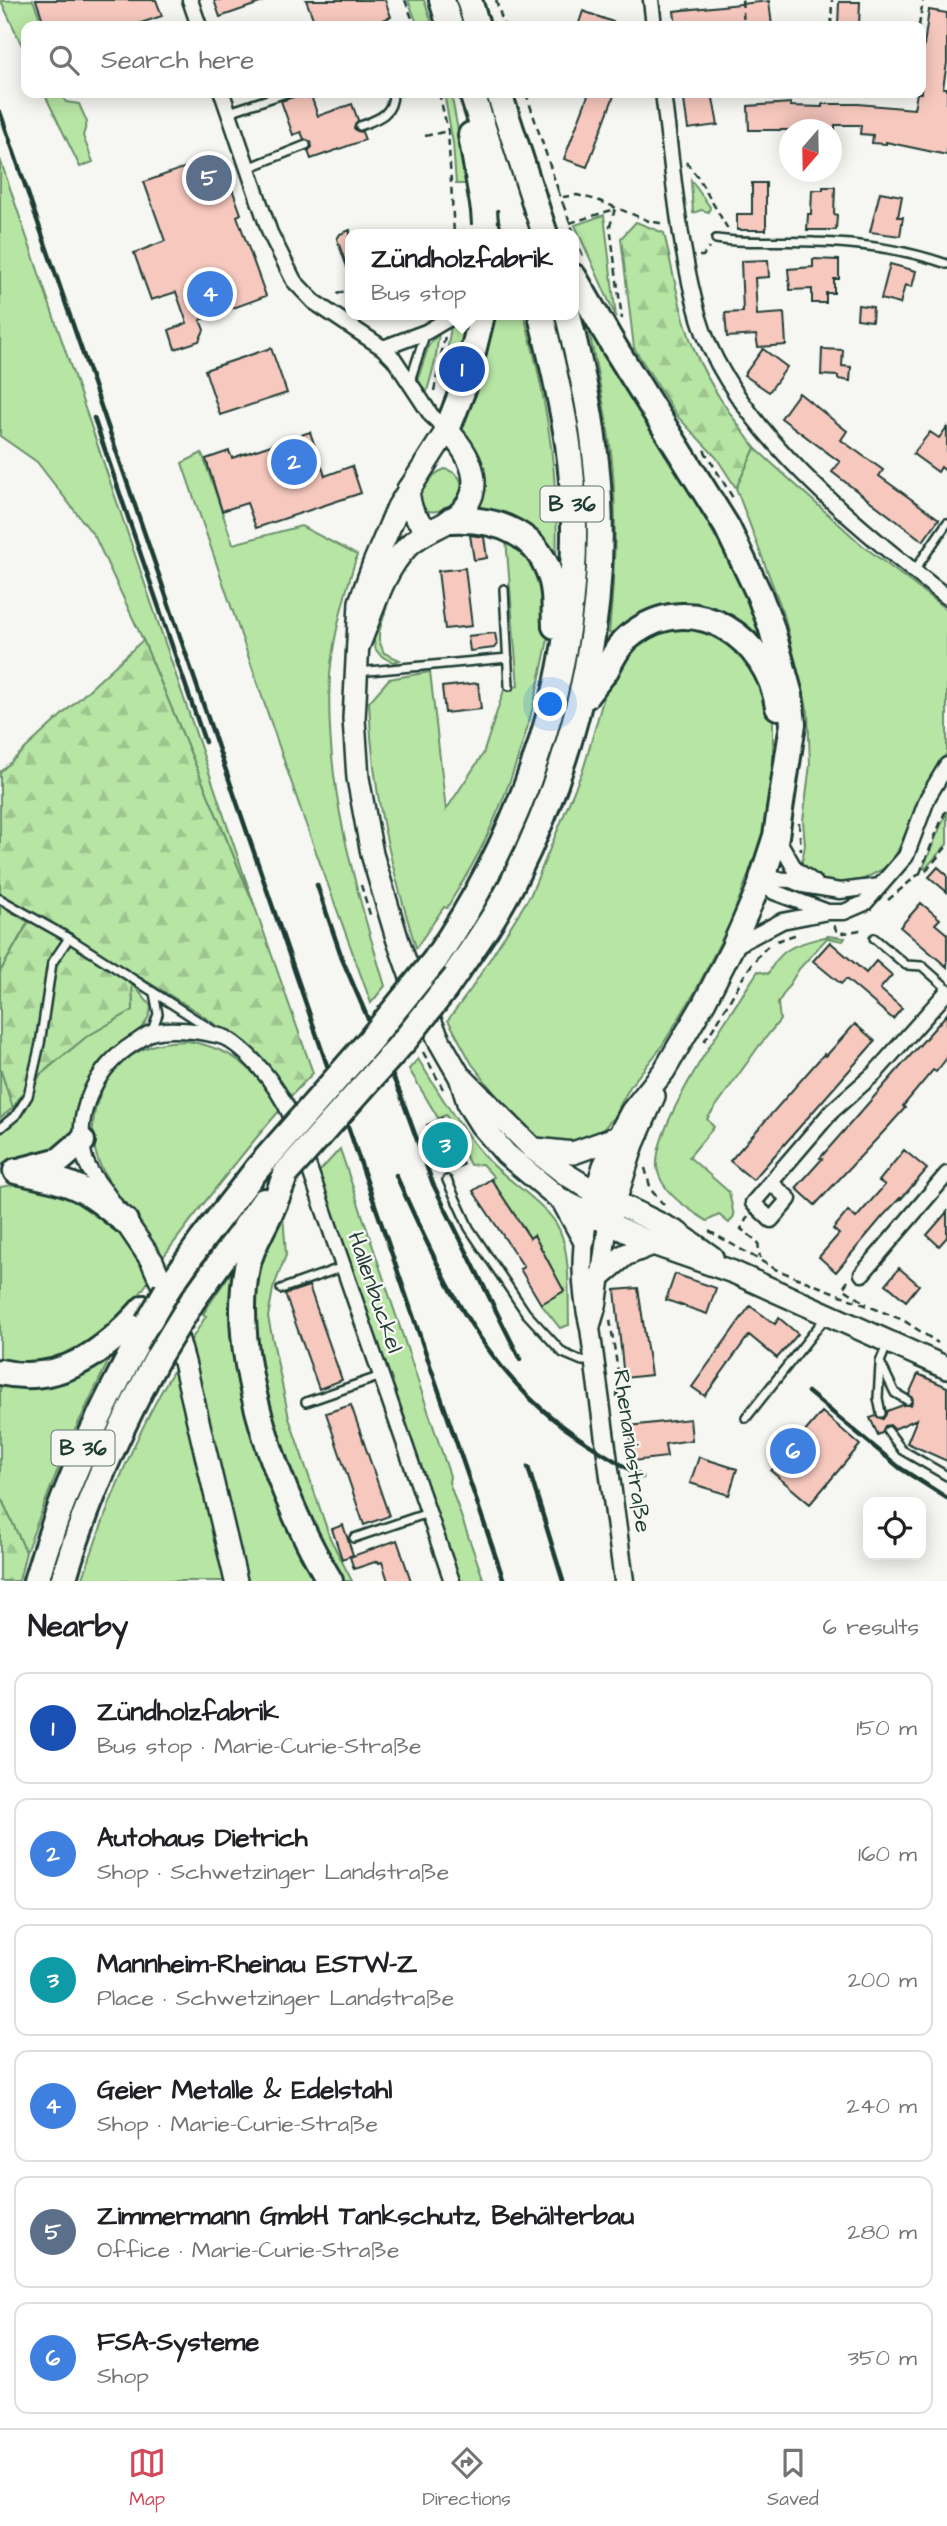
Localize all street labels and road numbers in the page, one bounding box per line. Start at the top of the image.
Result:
road number: B 36 [540,486,604,522]
street label: Hallenbuckel [339,1227,411,1357]
street label: Rhenaniastraße [605,1368,659,1535]
road number: B 36 [52,1430,114,1466]

